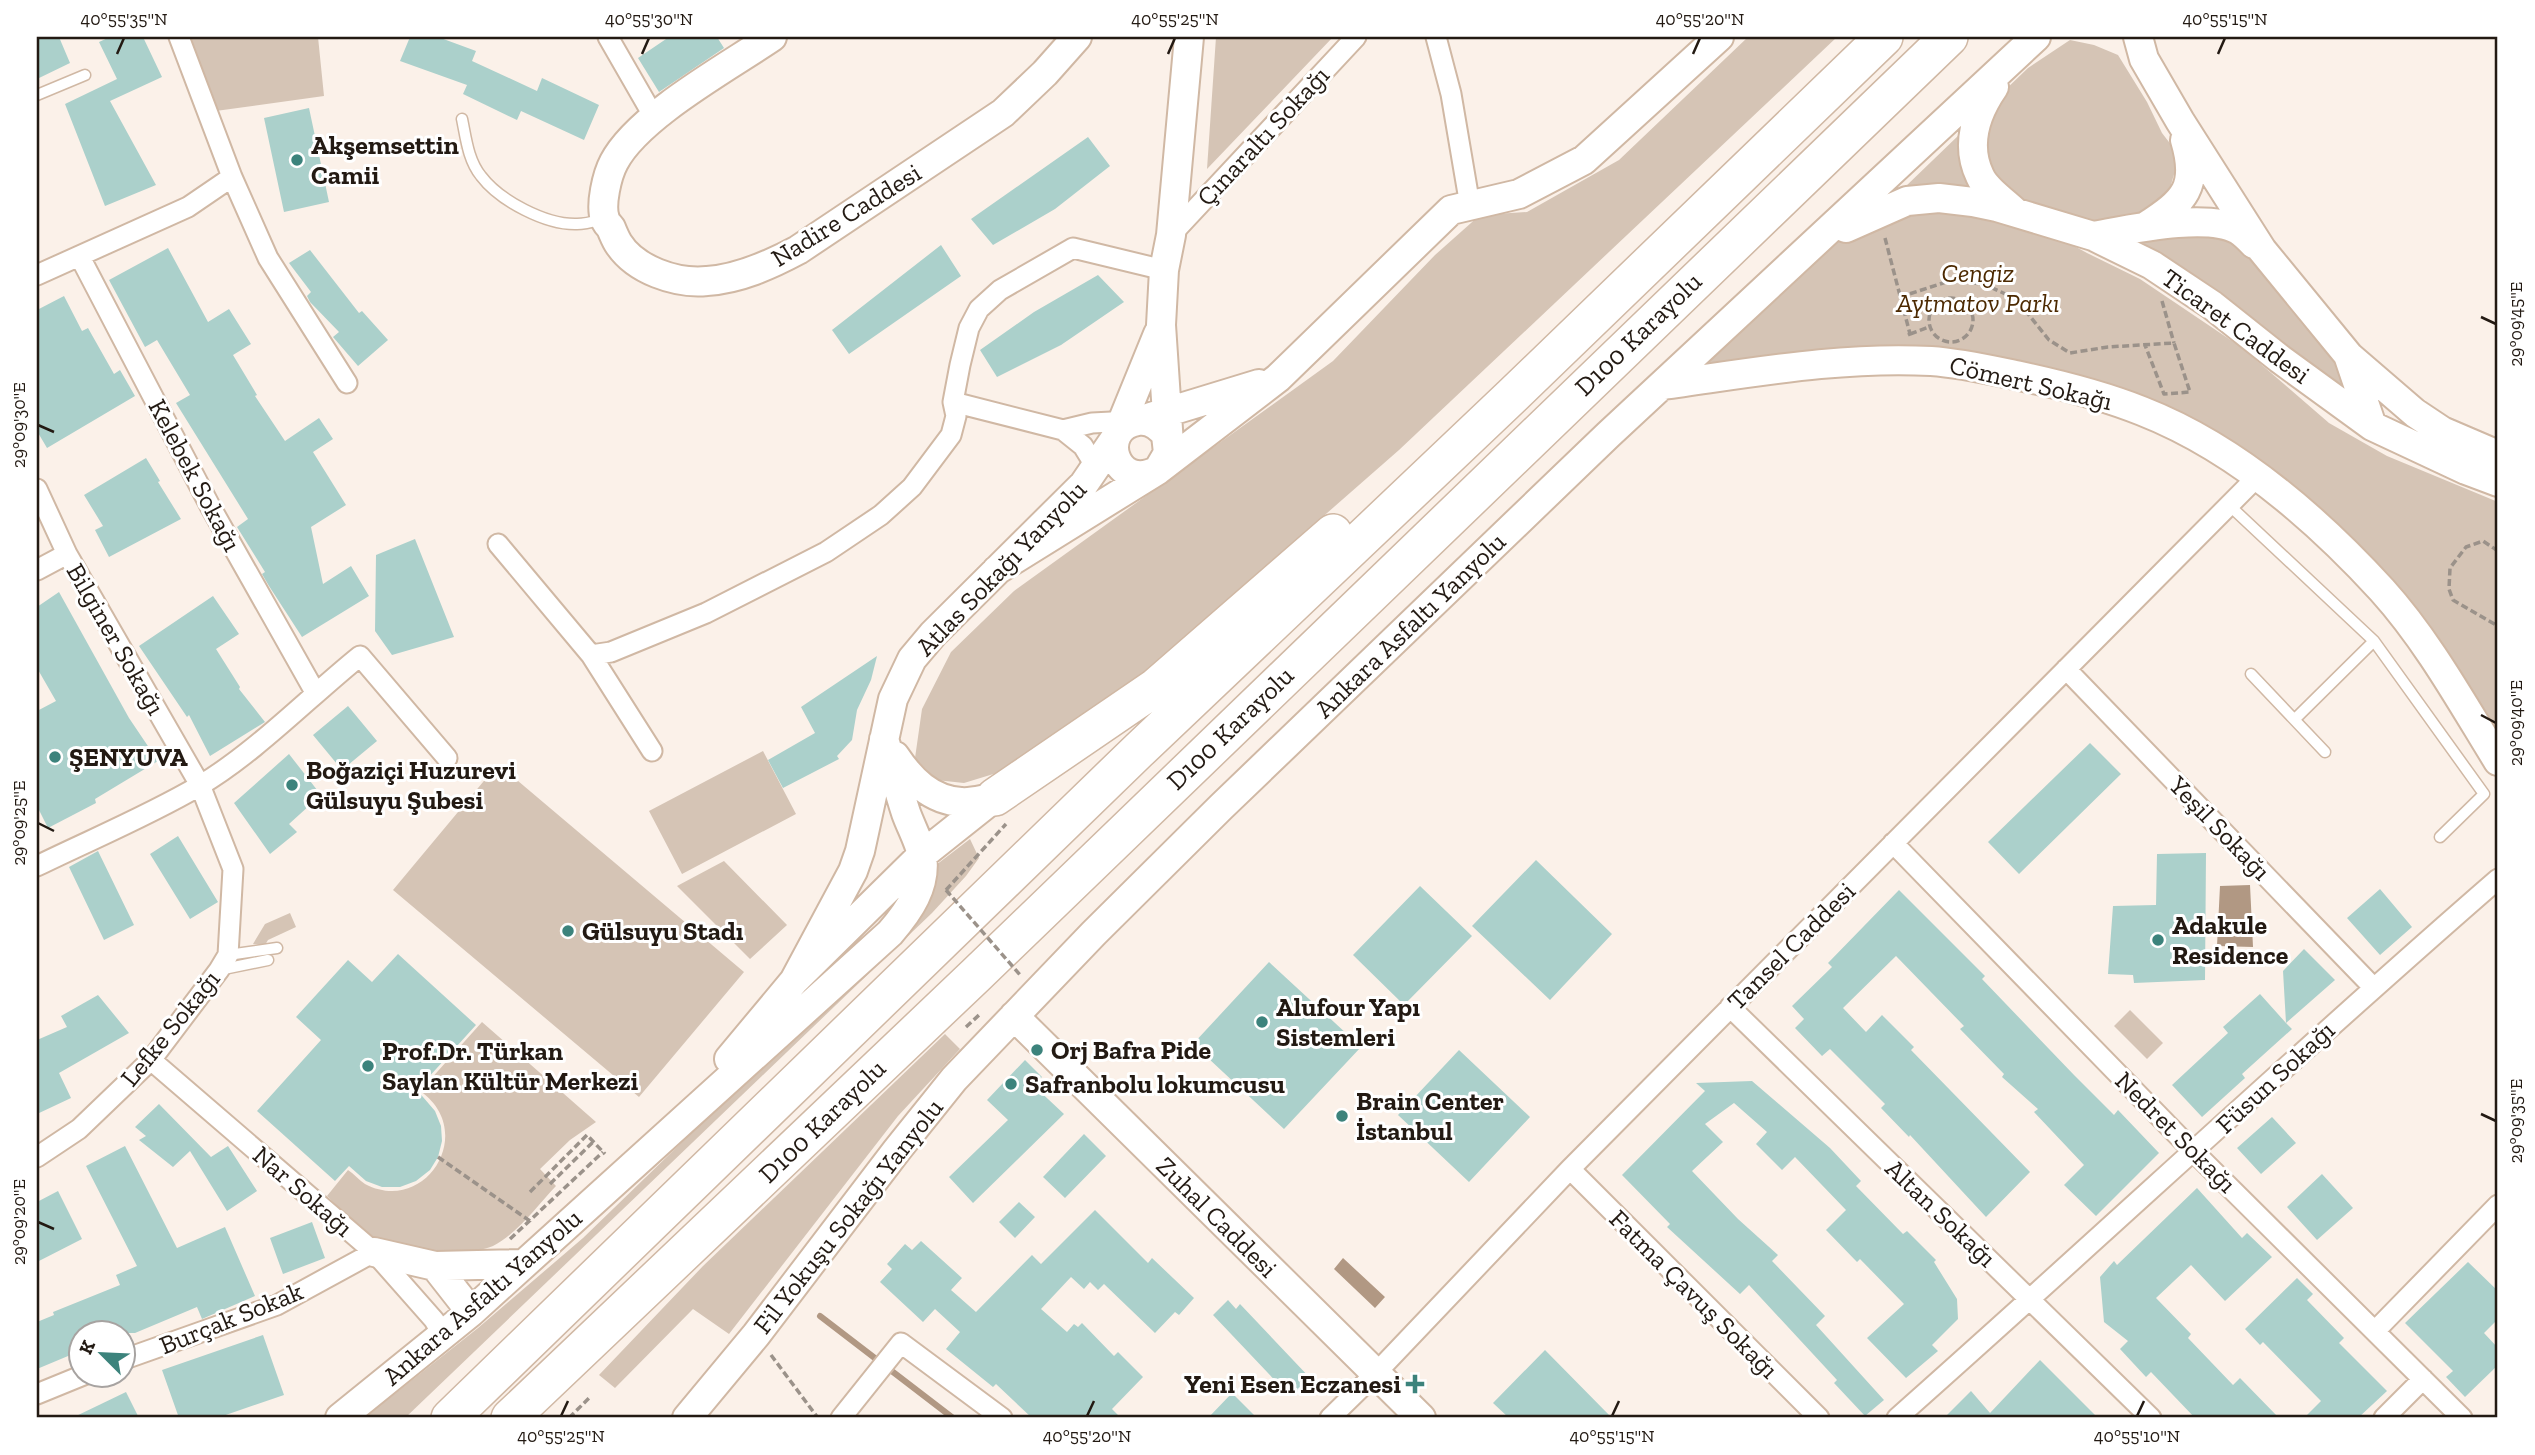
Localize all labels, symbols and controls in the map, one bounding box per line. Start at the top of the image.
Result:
text: 40°55'35"N [80,8,168,30]
text: 40°55'30"N [605,8,693,30]
text: 40°55'25"N [1131,8,1219,30]
text: 40°55'20"N [1656,8,1744,30]
text: 40°55'15"N [2182,8,2268,30]
street label: Çınaraltı Sokağı [1190,59,1336,213]
place label: Akşemsettin Camii [311,129,459,191]
marker: Akşemsettin Camii [289,152,305,168]
street label: Nadire Caddesi [765,156,927,274]
park label: Cengiz Aytmatov Parkı [1895,257,2060,319]
street label: Ticaret Caddesi [2156,261,2316,391]
street label: D100 Karayolu [1568,265,1708,403]
text: 29°09'45"E [2505,282,2527,366]
street label: Cömert Sokağı [1946,349,2116,417]
text: 29°09'30"E [8,382,30,468]
street label: Kelebek Sokağı [141,393,249,557]
street label: Atlas Sokağı Yanyolu [909,473,1093,662]
street label: Ankara Asfaltı Yanyolu [1308,525,1512,724]
street label: Bilginer Sokağı [60,557,172,721]
street label: D100 Karayolu [1160,659,1300,797]
text: 29°09'40"E [2505,680,2527,766]
place label: ŞENYUVA [69,741,188,773]
marker: ŞENYUVA [47,749,63,765]
place label: Boğaziçi Huzurevi Gülsuyu Şubesi [306,754,516,816]
street label: Yeşil Sokağı [2162,769,2278,887]
marker: Boğaziçi Huzurevi Gülsuyu Şubesi [284,777,300,793]
text: 29°09'25"E [8,780,30,866]
street label: Tansel Caddesi [1720,875,1862,1017]
place label: Adakule Residence [2172,909,2289,971]
place label: Gülsuyu Stadı [582,915,744,947]
marker: Gülsuyu Stadı [560,923,576,939]
marker: Adakule Residence [2150,932,2166,948]
street label: Lefke Sokağı [113,963,227,1093]
place label: Alufour Yapı Sistemleri [1276,991,1420,1053]
marker: Alufour Yapı Sistemleri [1254,1014,1270,1030]
street label: Füsun Sokağı [2209,1014,2341,1140]
place label: Orj Bafra Pide [1051,1034,1212,1066]
place label: Prof.Dr. Türkan Saylan Kültür Merkezi [382,1035,639,1097]
marker: Orj Bafra Pide [1029,1042,1045,1058]
street label: D100 Karayolu [752,1052,892,1190]
marker: Prof.Dr. Türkan Saylan Kültür Merkezi [360,1058,376,1074]
street label: Nedret Sokağı [2109,1065,2243,1199]
place label: Safranbolu lokumcusu [1025,1068,1285,1100]
marker: Safranbolu lokumcusu [1003,1076,1019,1092]
text: 29°09'35"E [2505,1079,2527,1163]
place label: Brain Center İstanbul [1356,1085,1504,1147]
street label: Fil Yokuşu Sokağı Yanyolu [746,1092,950,1340]
marker: Brain Center İstanbul [1334,1108,1350,1124]
street label: Nar Sokağı [246,1139,360,1243]
street label: Zuhal Caddesi [1150,1150,1284,1284]
street label: Altan Sokağı [1879,1152,2003,1274]
text: 29°09'20"E [8,1179,30,1265]
street label: Ankara Asfaltı Yanyolu [376,1202,588,1392]
street label: Fatma Çavuş Sokağı [1603,1203,1785,1385]
street label: Burçak Sokak [155,1275,308,1361]
north arrow [66,1318,136,1388]
text: K [74,1337,100,1358]
place label: Yeni Esen Eczanesi [1184,1368,1401,1400]
marker: Yeni Esen Eczanesi [1407,1376,1423,1392]
text: 40°55'25"N [517,1425,605,1447]
text: 40°55'20"N [1043,1425,1131,1447]
text: 40°55'15"N [1569,1425,1655,1447]
text: 40°55'10"N [2094,1425,2180,1447]

